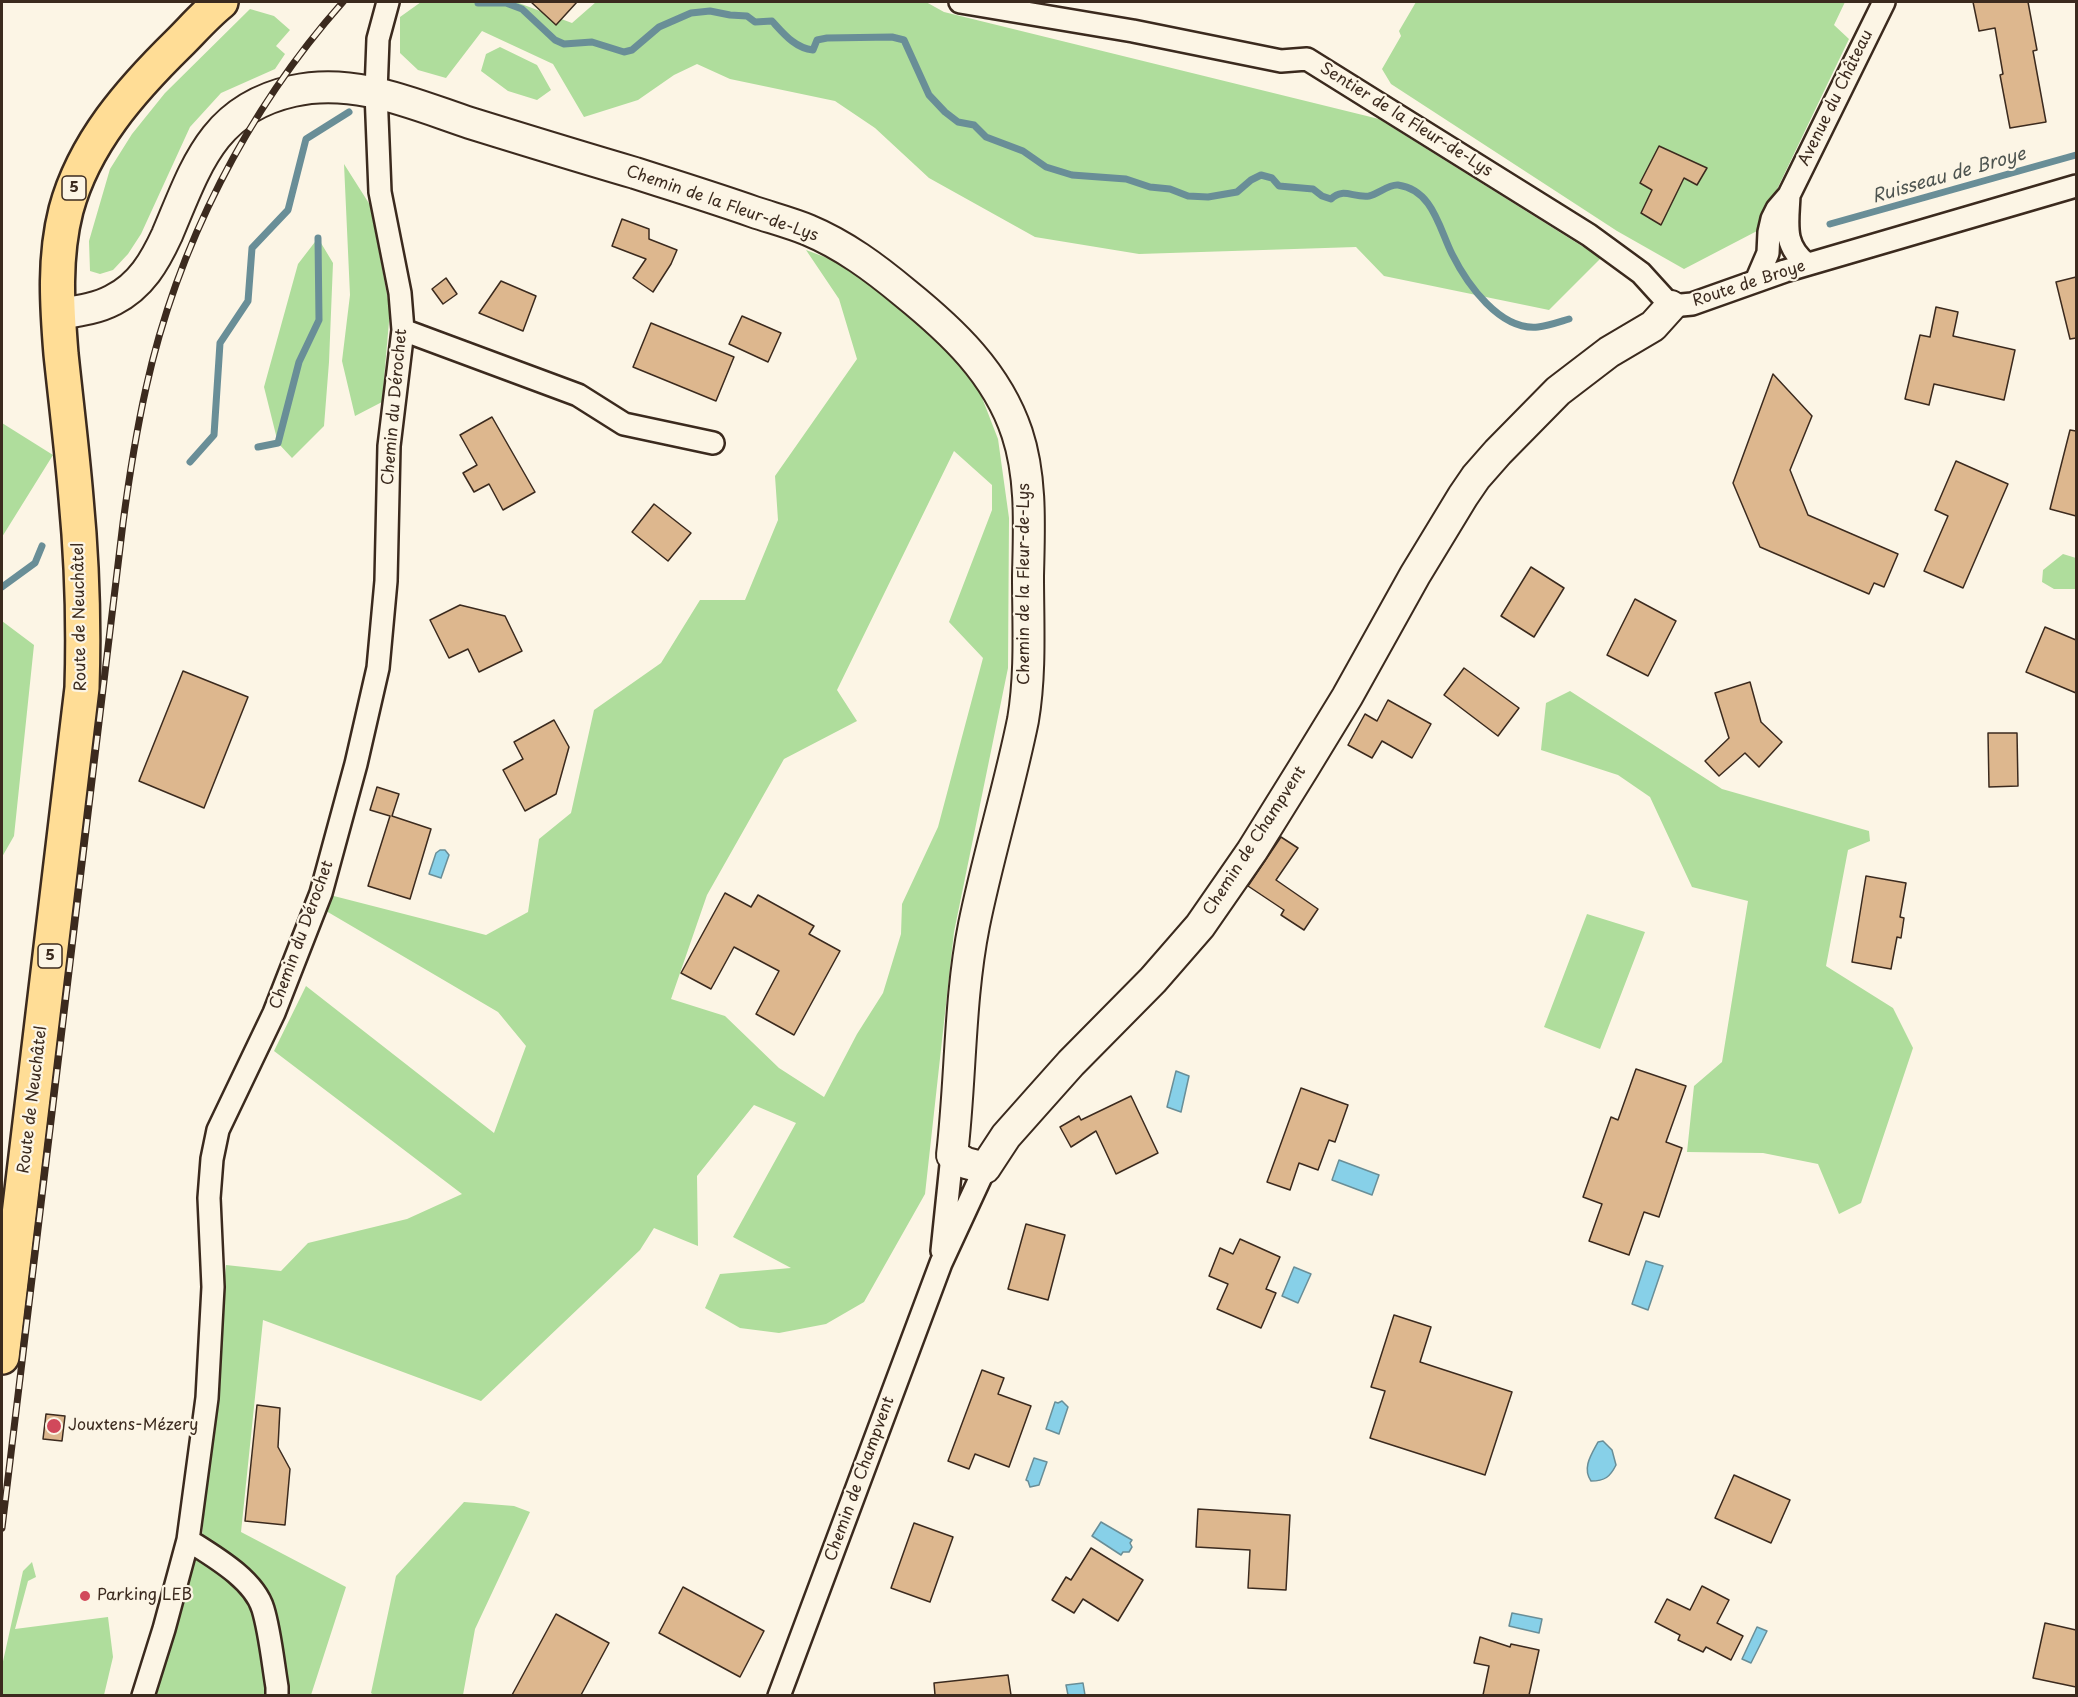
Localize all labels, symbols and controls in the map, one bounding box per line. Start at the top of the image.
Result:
street label: Avenue du Château [1795,27,1877,169]
street label: Sentier de la Fleur-de-Lys [1316,59,1496,181]
water label: Ruisseau de Broye [1870,144,2028,208]
street label: Chemin de la Fleur-de-Lys [623,162,821,246]
road number: 5 [62,176,86,200]
street label: Route de Broye [1690,257,1808,311]
street label: Chemin du Dérochet [379,328,411,486]
street label: Chemin de la Fleur-de-Lys [1015,483,1035,685]
street label: Route de Neuchâtel [69,542,91,692]
street label: Chemin de Champvent [1200,763,1310,919]
street label: Chemin du Dérochet [266,858,338,1012]
road number: 5 [38,944,62,968]
street label: Route de Neuchâtel [14,1025,52,1175]
street label: Chemin de Champvent [821,1394,899,1564]
place label: Jouxtens-Mézery [68,1416,198,1436]
marker: Jouxtens-Mézery [45,1417,63,1435]
place label: Parking LEB [97,1586,192,1606]
marker: Parking LEB [78,1589,92,1603]

